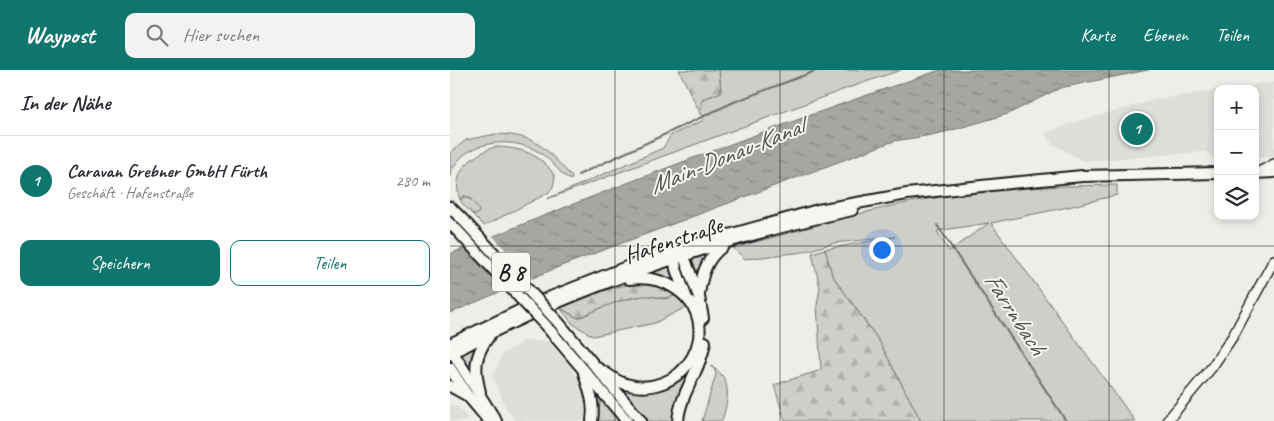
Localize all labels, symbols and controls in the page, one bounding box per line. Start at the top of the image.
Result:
search box [125,13,475,58]
text: Waypost [25,20,95,50]
icon: search [143,21,171,49]
text: Hier suchen [183,23,259,47]
text: Karte [1080,24,1115,46]
text: Ebenen [1143,24,1188,46]
text: Teilen [1216,24,1249,46]
map controls [1214,85,1259,220]
button: + [1214,85,1259,130]
text: In der Nähe [20,90,110,116]
water label: Main-Donau-Kanal [645,108,815,201]
pin: 1 [1121,110,1153,148]
button: − [1214,130,1259,175]
text: Caravan Grebner GmbH Fürth [67,159,267,183]
text: 1 [32,171,40,191]
text: 280 m [396,171,430,191]
button: layers [1214,175,1259,220]
text: Geschäft · Hafenstraße [67,183,193,203]
street label: Hafenstraße [620,209,728,270]
your location [869,237,895,263]
button: Speichern [20,240,220,286]
button: Teilen [230,240,430,286]
road number: B 8 [492,252,530,292]
water label: Farrnbach [977,266,1054,362]

